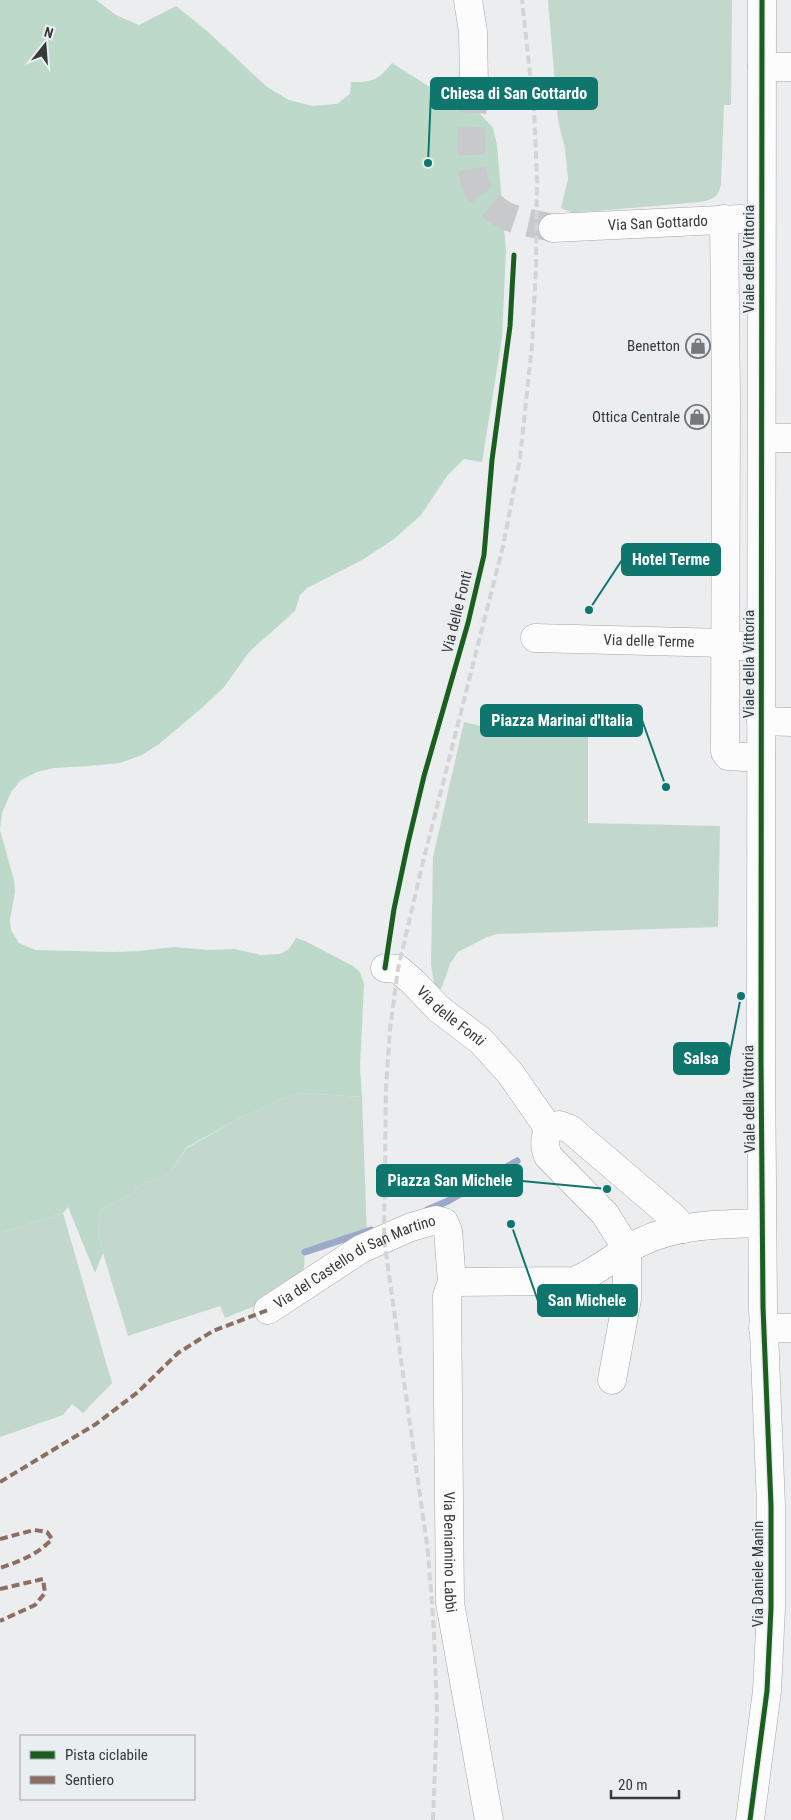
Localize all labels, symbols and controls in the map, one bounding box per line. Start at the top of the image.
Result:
north arrow [20,20,70,70]
text: N [42,24,55,41]
callout: Chiesa di San Gottardo [431,78,597,109]
text: Chiesa di San Gottardo [441,84,587,103]
street label: Viale della Vittoria [740,205,758,313]
street label: Via San Gottardo [607,212,708,234]
shop icon: Benetton [685,333,711,359]
place label: Benetton [627,337,680,355]
shop icon: Ottica Centrale [684,404,710,430]
place label: Ottica Centrale [592,408,680,426]
callout: Hotel Terme [622,544,720,575]
text: Hotel Terme [632,550,710,569]
street label: Via delle Fonti [438,569,476,655]
street label: Viale della Vittoria [740,610,758,718]
street label: Via delle Terme [603,631,695,651]
callout: Piazza Marinai d'Italia [481,705,642,736]
text: Piazza Marinai d'Italia [491,711,633,730]
street label: Via delle Fonti [413,982,490,1049]
callout: Salsa [674,1043,729,1074]
street label: Viale della Vittoria [739,1045,759,1153]
text: Salsa [683,1049,719,1068]
callout: Piazza San Michele [377,1165,522,1196]
text: Piazza San Michele [388,1171,513,1190]
street label: Via del Castello di San Martino [271,1212,438,1313]
callout: San Michele [538,1285,637,1316]
text: San Michele [548,1291,627,1310]
street label: Via Beniamino Labbi [440,1491,461,1614]
street label: Via Daniele Manin [749,1521,767,1627]
legend [20,1735,195,1800]
text: Pista ciclabile [65,1746,148,1764]
scale bar [611,1768,678,1800]
text: Sentiero [65,1771,114,1789]
text: 20 m [618,1776,648,1794]

